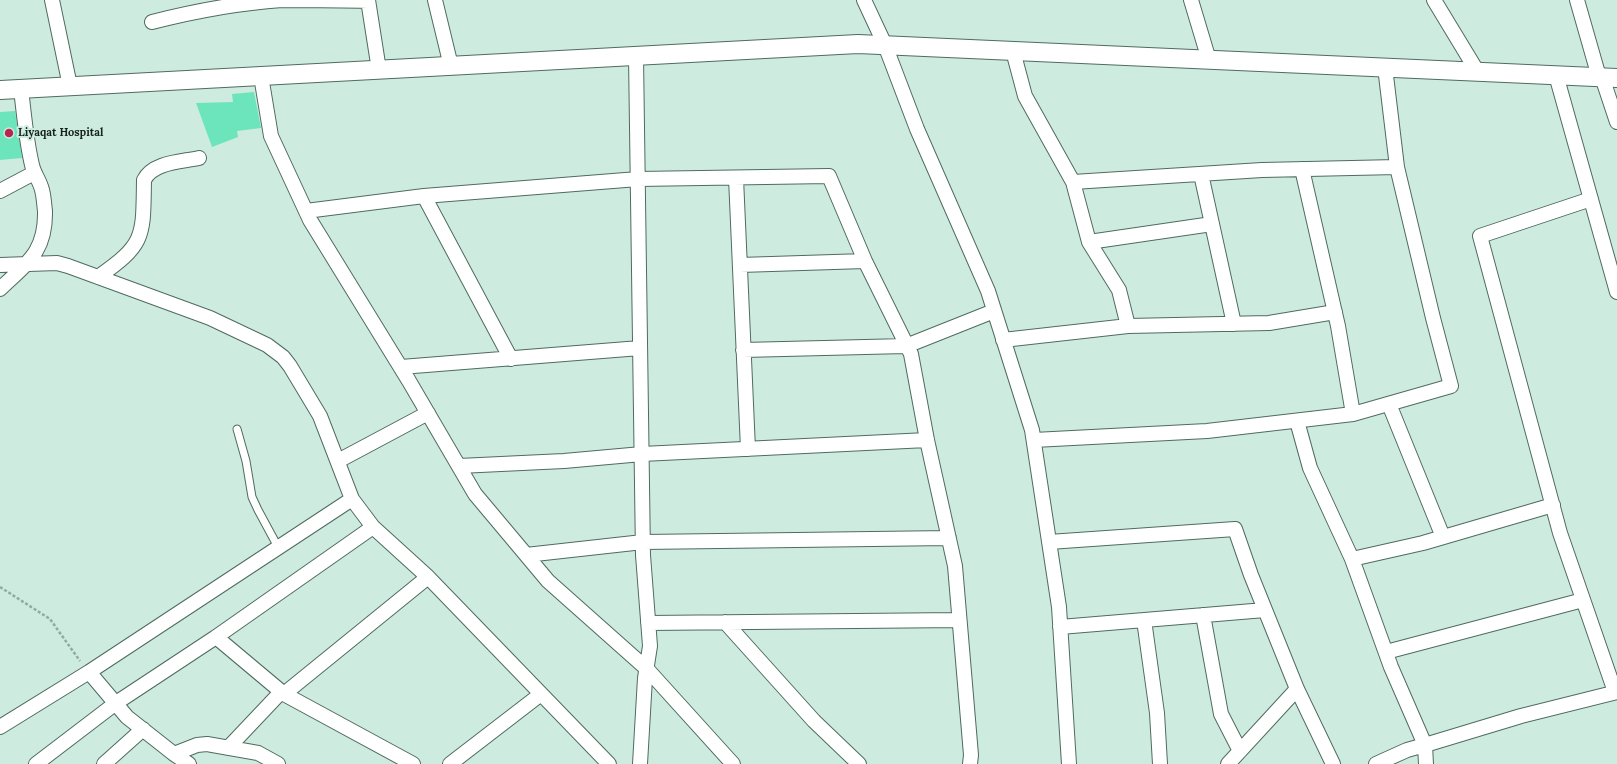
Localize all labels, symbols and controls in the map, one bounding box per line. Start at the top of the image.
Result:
place label: Liyaqat Hospital [18,126,103,140]
marker: Liyaqat Hospital [3,127,15,139]

